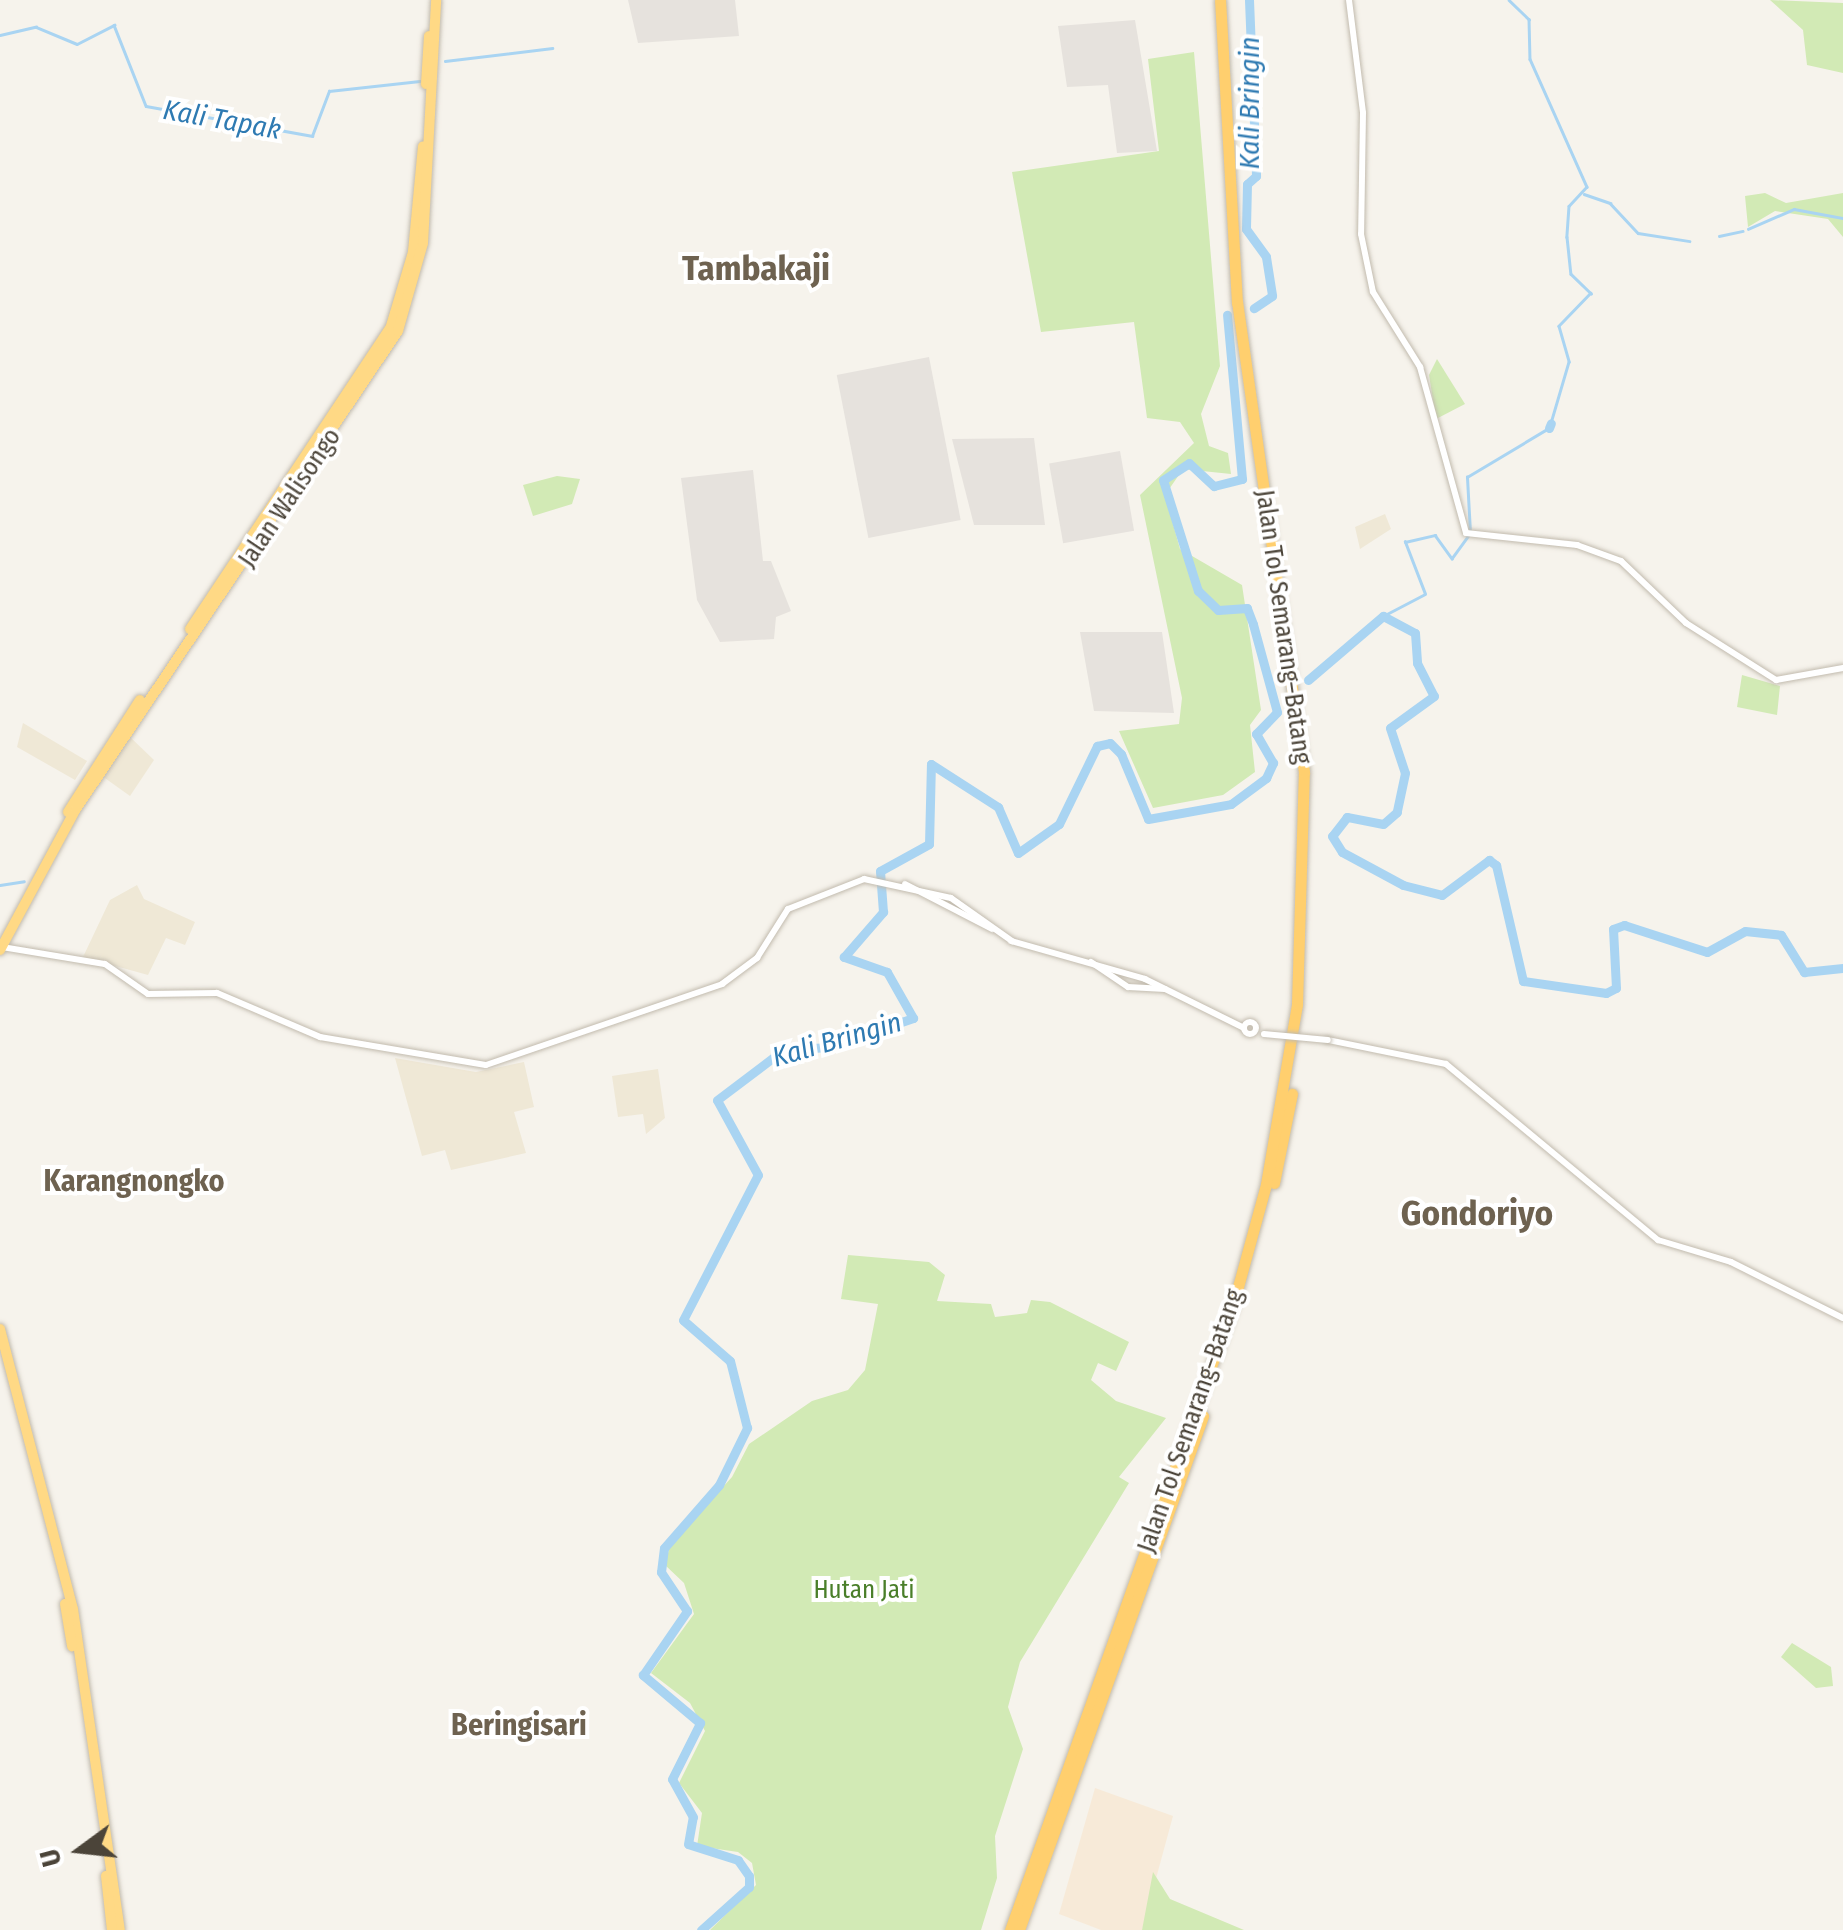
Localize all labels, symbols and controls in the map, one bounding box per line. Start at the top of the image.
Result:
water label: Kali Bringin [1233,37,1267,169]
water label: Kali Tapak [161,93,283,147]
district label: Tambakaji [682,247,830,289]
street label: Jalan Walisongo [233,423,347,573]
street label: Jalan Tol Semarang–Batang [1249,488,1317,766]
water label: Kali Bringin [768,1006,906,1074]
district label: Karangnongko [44,1163,224,1199]
district label: Gondoriyo [1401,1192,1553,1234]
street label: Jalan Tol Semarang–Batang [1132,1285,1250,1557]
park label: Hutan Jati [813,1575,915,1605]
district label: Beringisari [451,1707,587,1743]
north arrow [30,1800,130,1900]
text: U [32,1846,69,1870]

